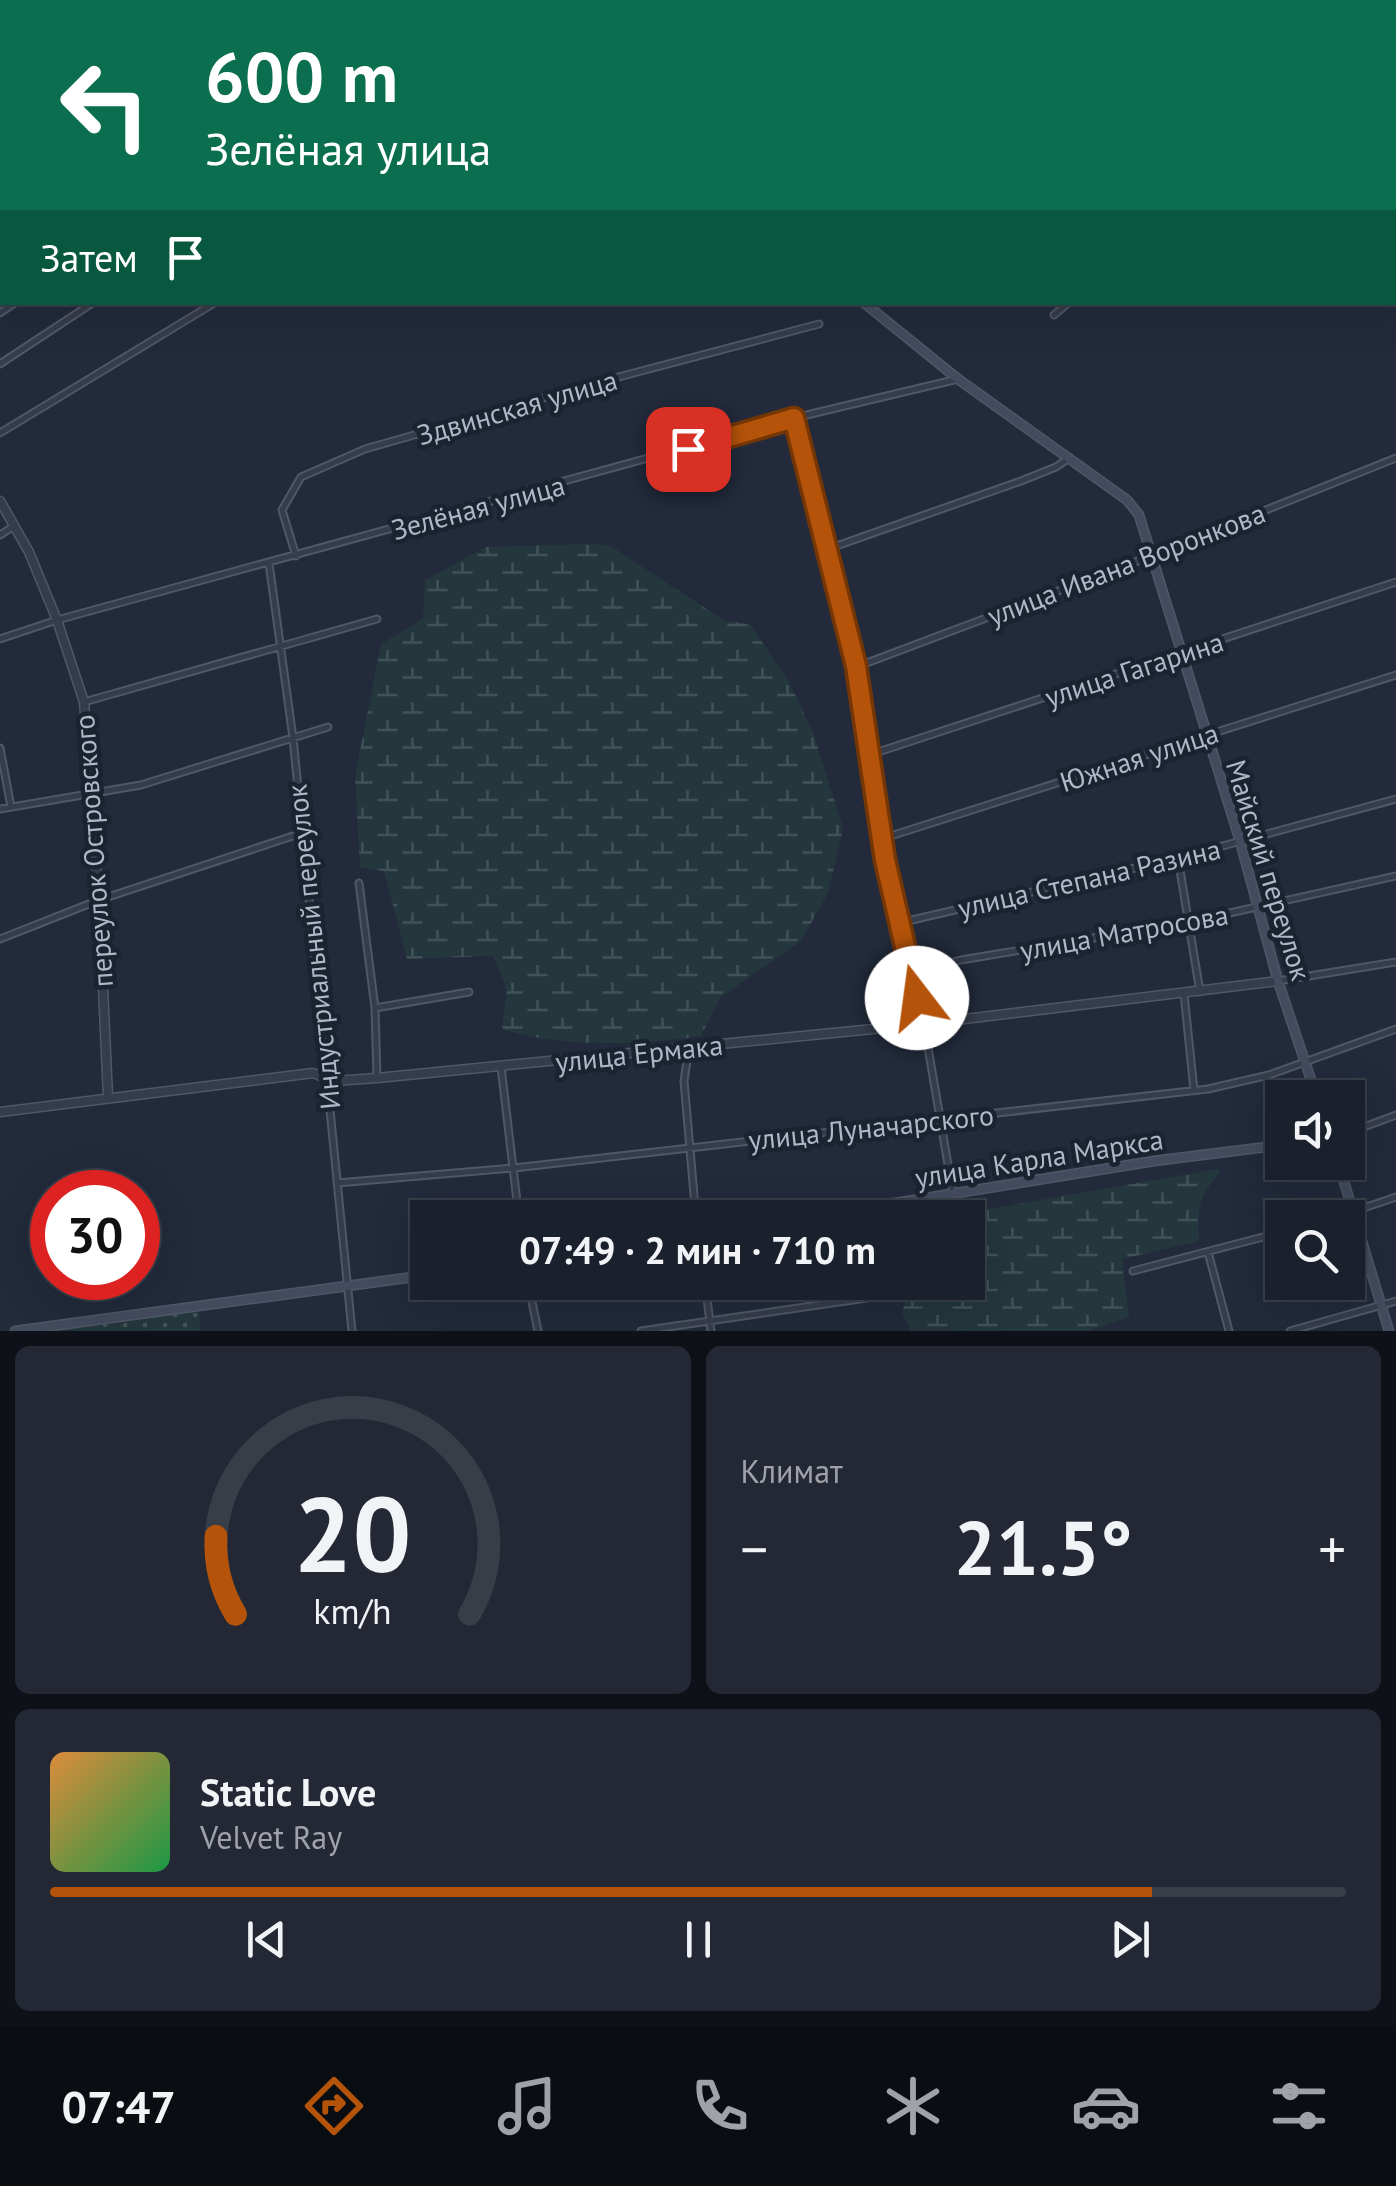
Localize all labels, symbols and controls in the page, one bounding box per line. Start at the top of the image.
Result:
text: 600 m [205,31,398,121]
icon: left [40,40,170,170]
text: Зелёная улица [205,119,491,177]
icon: arrive [158,230,213,285]
text: Затем [40,233,138,282]
street label: Здвинская улица [413,361,621,453]
pin [646,407,731,492]
icon: arrive [661,422,716,477]
street label: Зелёная улица [387,466,569,548]
street label: улица Ивана Воронкова [982,494,1270,634]
street label: улица Гагарина [1040,623,1228,715]
street label: переулок Островского [65,714,121,988]
street label: Южная улица [1055,714,1223,800]
street label: Майский переулок [1218,755,1320,985]
street label: Индустриальный переулок [277,782,348,1111]
street label: улица Степана Разина [954,830,1224,926]
street label: улица Матросова [1017,895,1231,969]
position arrow [865,946,969,1050]
street label: улица Ермака [553,1026,725,1080]
map controls [1265,1080,1365,1300]
button: sound [1265,1080,1365,1180]
street label: улица Луначарского [747,1096,995,1158]
street label: улица Карла Маркса [912,1120,1166,1196]
speed limit sign: 30 [30,1170,160,1300]
button: search [1265,1200,1365,1300]
text: 07:49 · 2 мин · 710 m [519,1225,876,1274]
text: Климат [741,1450,843,1492]
text: 20 [294,1466,412,1601]
text: 21.5° [954,1499,1133,1596]
text: − [741,1513,768,1584]
text: + [1318,1513,1346,1584]
text: km/h [314,1588,392,1634]
text: Static Love [200,1767,376,1816]
text: Velvet Ray [200,1816,342,1858]
icon: previous [239,1912,294,1967]
icon: pause [671,1912,726,1967]
icon: next [1103,1912,1158,1967]
icon: directions [299,2071,369,2141]
icon: music [492,2071,562,2141]
icon: phone [685,2071,755,2141]
icon: climate [878,2071,948,2141]
icon: car [1071,2071,1141,2141]
icon: filters [1264,2071,1334,2141]
text: 07:47 [62,2077,176,2135]

